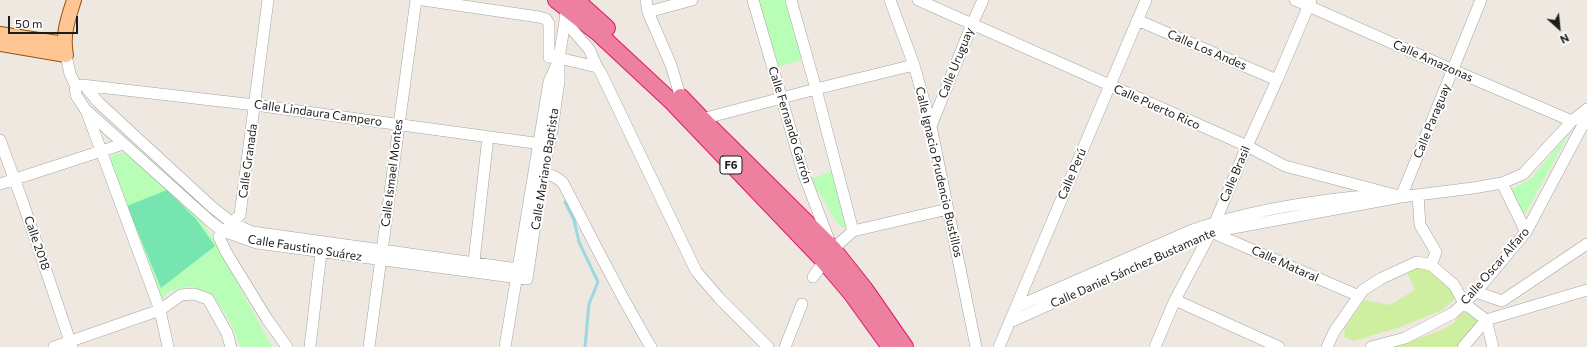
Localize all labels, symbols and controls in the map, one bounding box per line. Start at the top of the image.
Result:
scale bar [10,8,80,34]
north arrow [1539,8,1579,48]
text: 50 m [15,16,43,30]
street label: Calle Uruguay [935,26,977,100]
street label: Calle Los Andes [1165,27,1249,73]
text: N [1558,31,1571,47]
street label: Calle Amazonas [1391,37,1475,85]
street label: Calle Fernando Garrón [765,65,815,185]
street label: Calle Puerto Rico [1112,81,1202,133]
street label: Calle Paraguay [1410,81,1454,161]
street label: Calle Ignacio Prudencio Bustillos [912,85,966,259]
street label: Calle Lindaura Campero [253,97,383,129]
street label: Calle Mariano Baptista [528,107,562,231]
street label: Calle Ismael Montes [378,118,406,228]
street label: Calle Granada [236,123,260,199]
street label: Calle Brasil [1217,144,1253,204]
street label: Calle Perú [1055,146,1089,202]
road number: F6 [720,156,742,174]
street label: Calle 2018 [21,214,53,272]
street label: Calle Oscar Alfaro [1457,224,1533,308]
street label: Calle Daniel Sánchez Bustamante [1048,225,1218,311]
street label: Calle Faustino Suárez [247,232,363,264]
street label: Calle Mataral [1249,243,1321,285]

